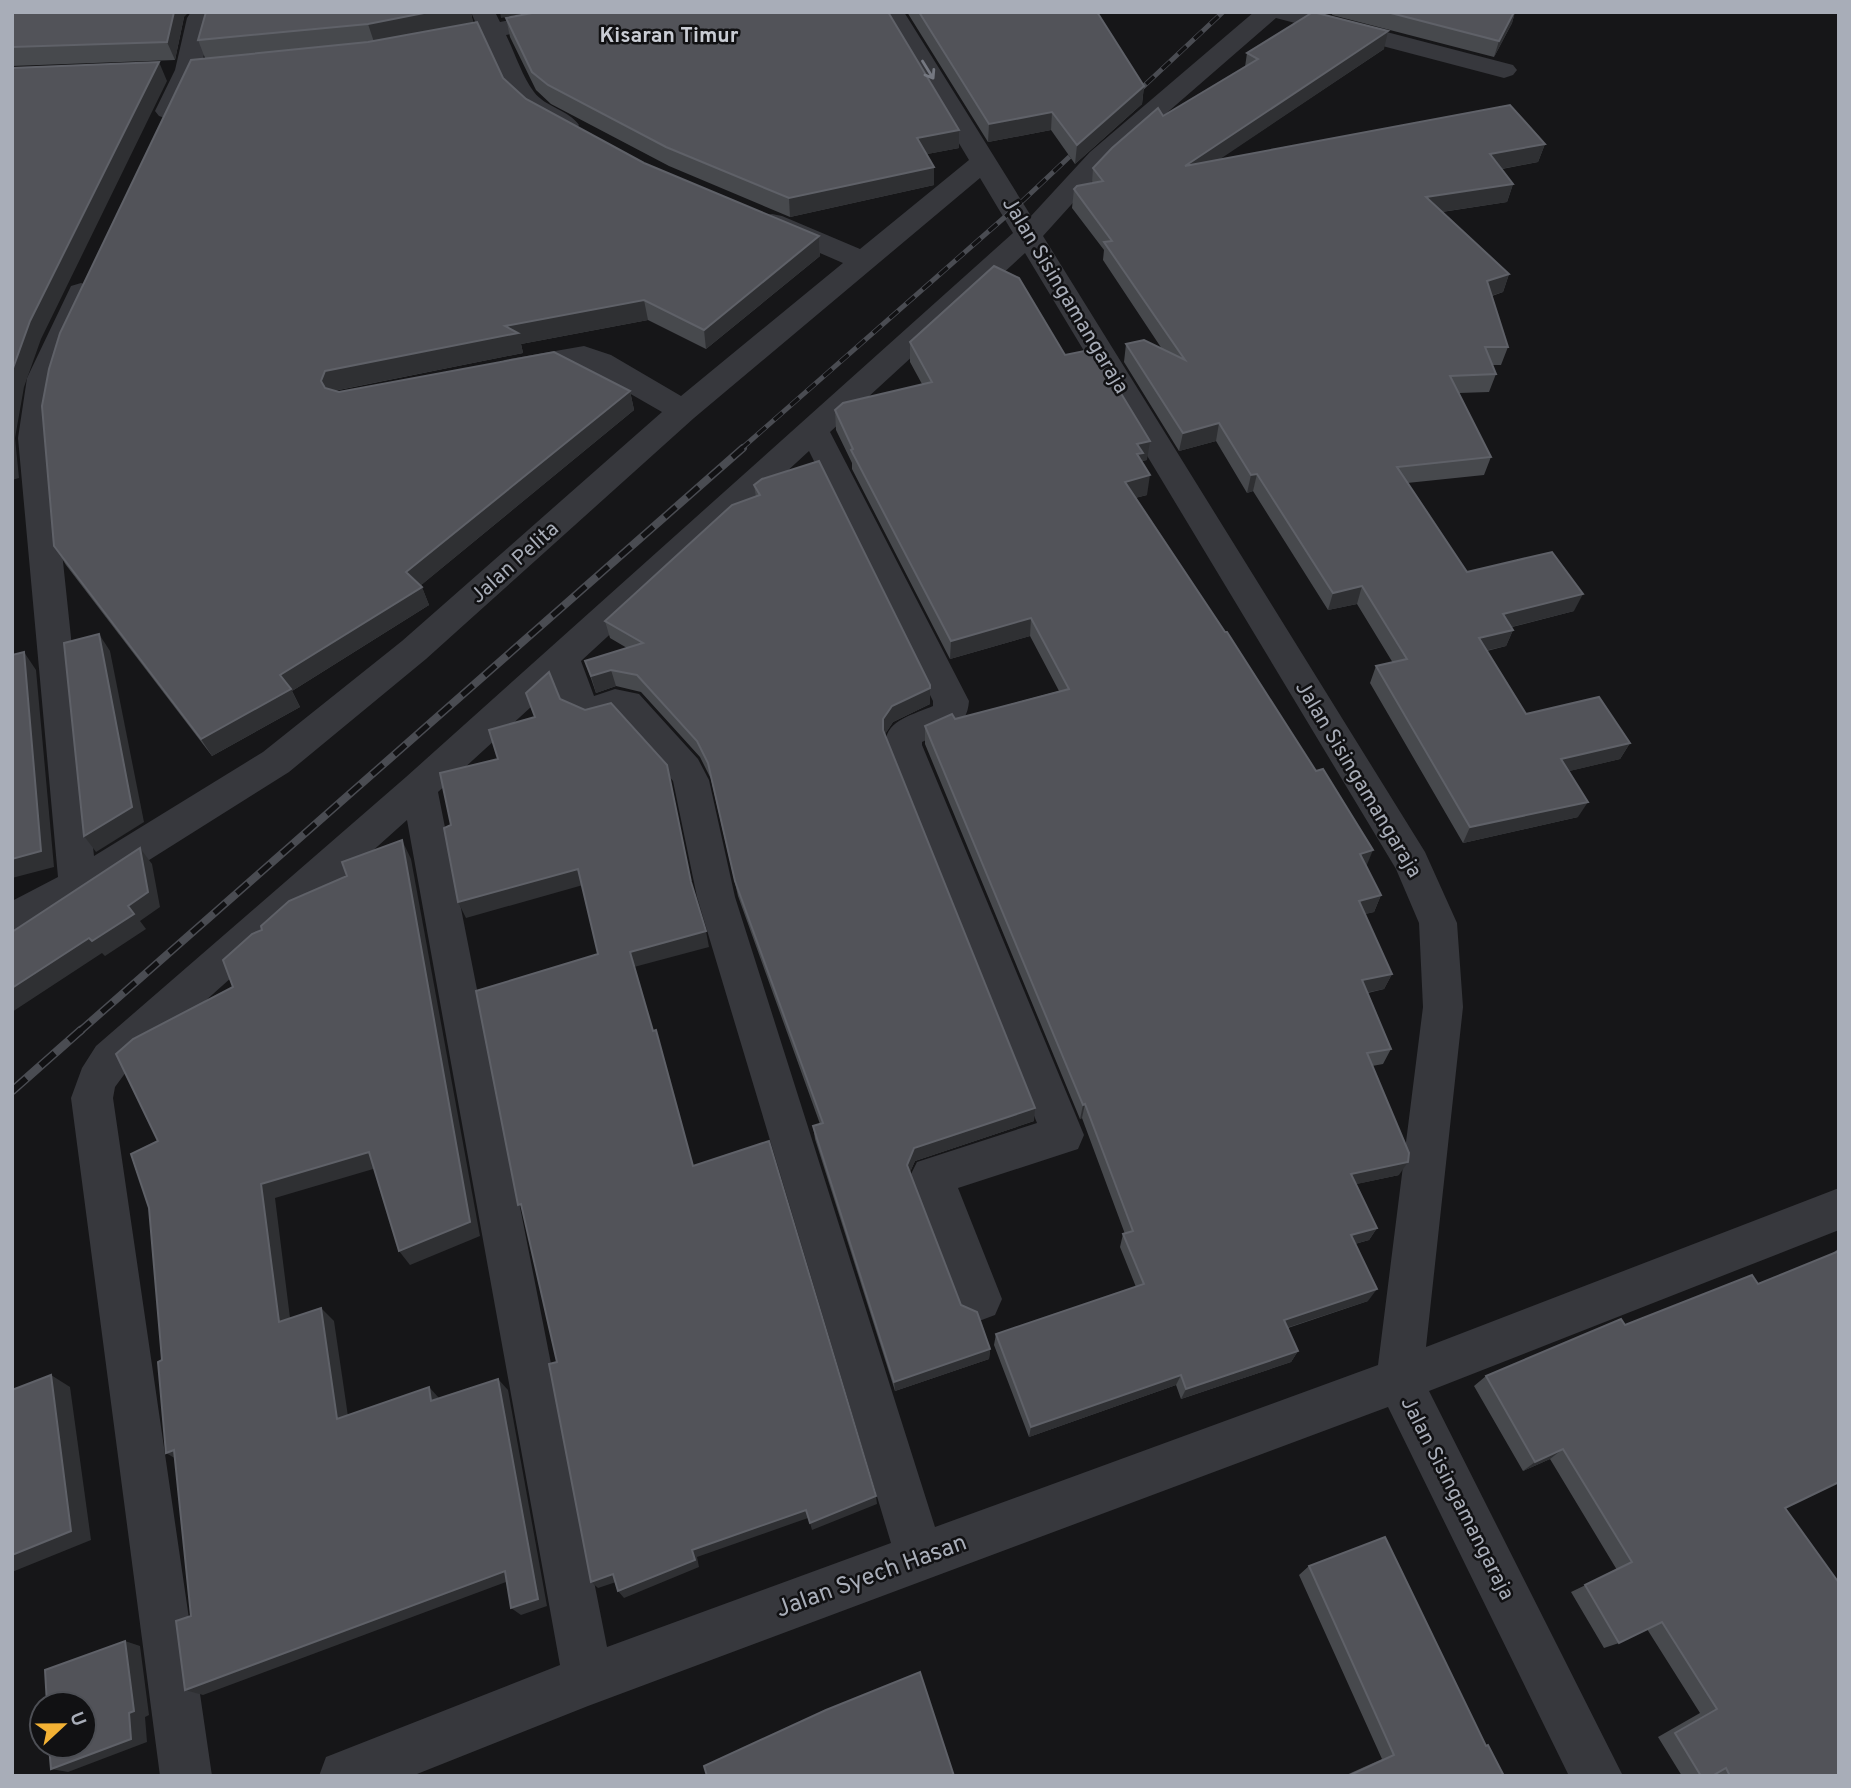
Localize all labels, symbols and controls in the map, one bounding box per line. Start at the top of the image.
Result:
district label: Kisaran Timur [599,23,739,50]
one-way arrow [921,60,935,80]
street label: Jalan Sisingamangaraja [995,192,1134,399]
street label: Jalan Pelita [465,516,565,610]
street label: Jalan Sisingamangaraja [1288,676,1427,883]
street label: Jalan Sisingamangaraja [1394,1392,1520,1605]
street label: Jalan Syech Hasan [772,1528,971,1625]
north arrow [28,1690,98,1760]
text: U [63,1709,91,1730]

